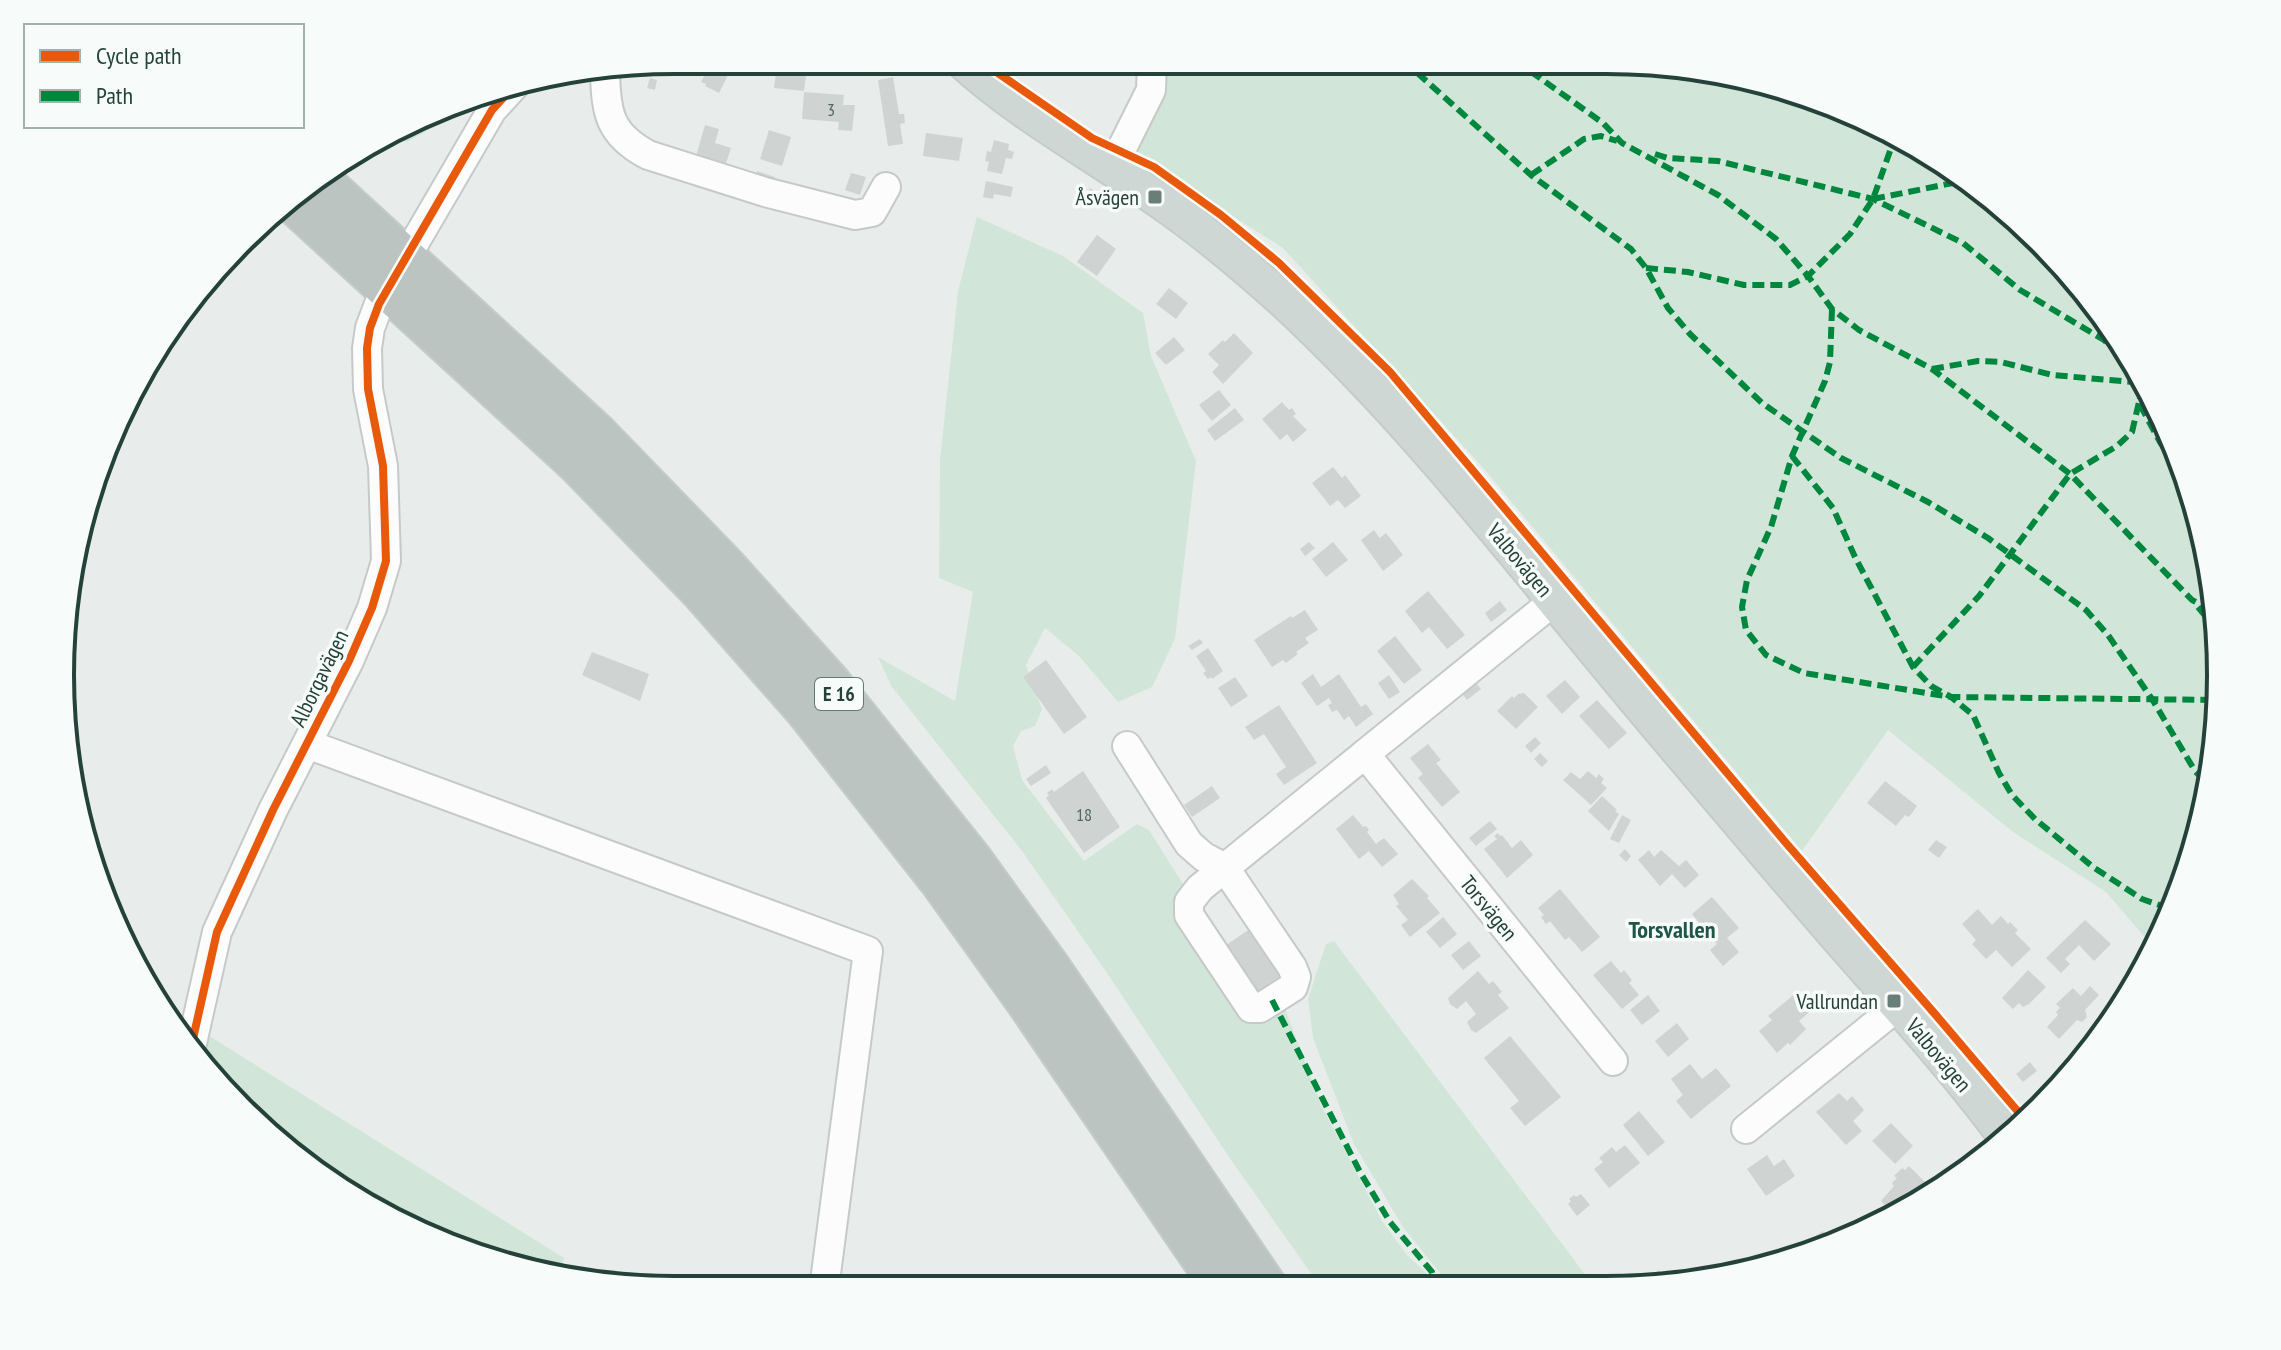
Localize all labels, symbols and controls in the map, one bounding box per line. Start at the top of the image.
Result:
legend [24,24,304,128]
text: Cycle path [96,40,182,71]
text: Path [96,80,133,111]
house number: 3 [827,98,835,121]
place label: Åsvägen [1076,183,1139,211]
marker: Åsvägen [1146,188,1164,206]
street label: Valbovägen [1480,517,1559,603]
street label: Alborgavägen [284,625,354,731]
road number: E 16 [815,678,863,710]
house number: 18 [1076,803,1092,826]
street label: Torsvägen [1454,870,1524,946]
district label: Torsvallen [1628,914,1716,945]
place label: Vallrundan [1795,987,1878,1015]
marker: Vallrundan [1885,992,1903,1010]
street label: Valbovägen [1899,1012,1978,1098]

